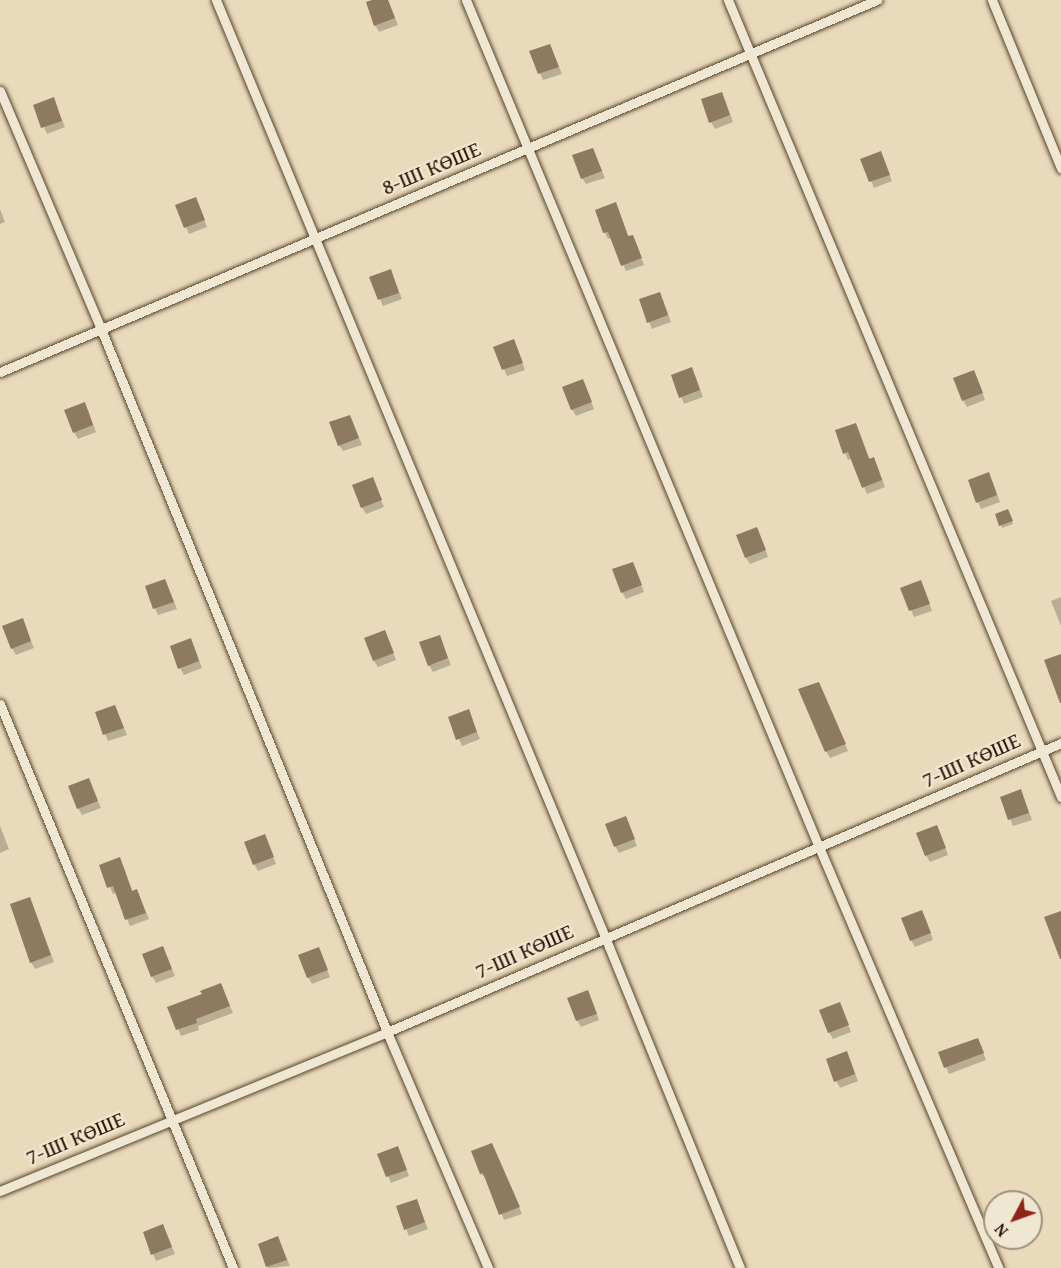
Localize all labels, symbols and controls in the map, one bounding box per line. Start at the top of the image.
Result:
street label: 8-ШІ КӨШЕ [378,135,484,201]
street label: 7-ШІ КӨШЕ [918,727,1024,793]
street label: 7-ШІ КӨШЕ [471,918,577,984]
street label: 7-ШІ КӨШЕ [22,1105,128,1171]
north arrow [983,1190,1043,1250]
text: N [988,1219,1013,1242]

